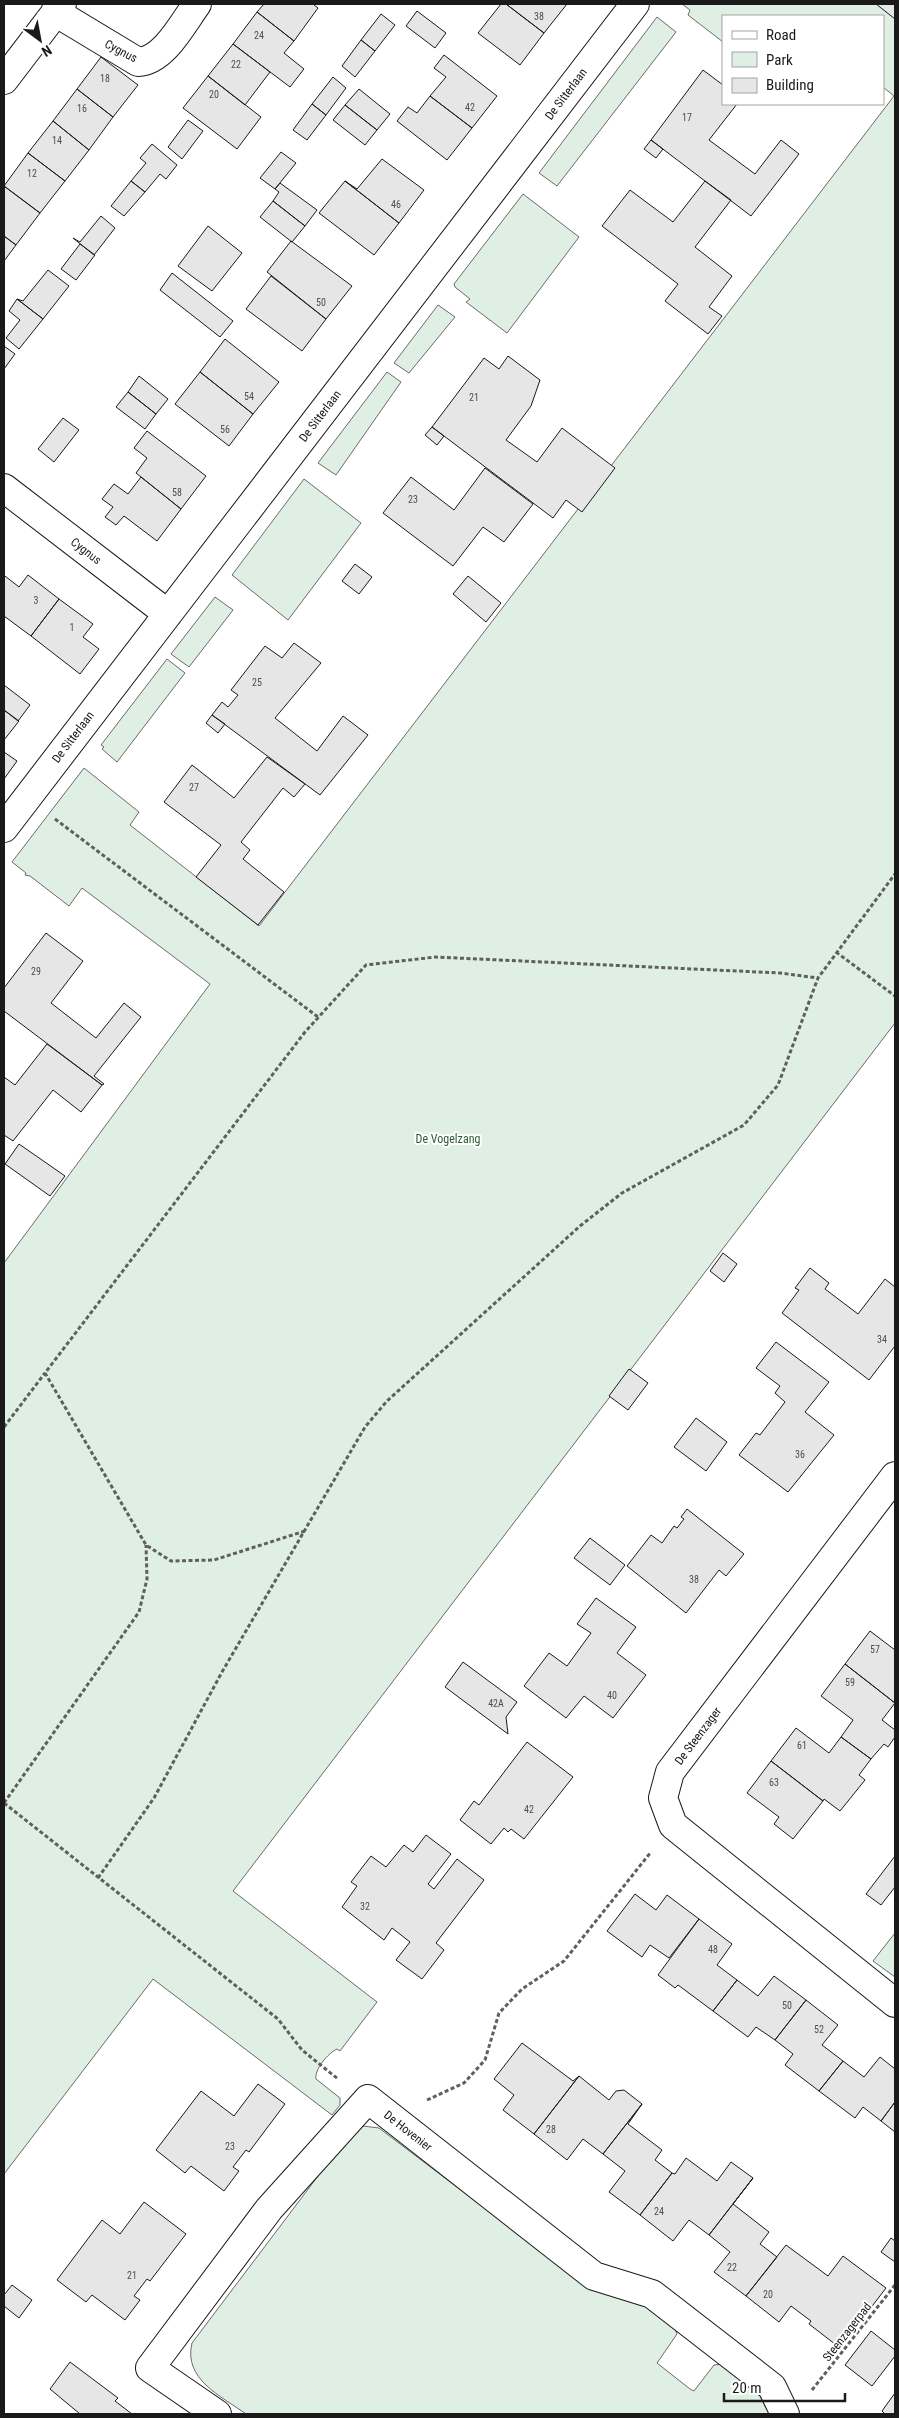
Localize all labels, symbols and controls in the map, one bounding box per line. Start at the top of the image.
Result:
house number: 38 [534,11,544,22]
north arrow [15,15,65,65]
legend [722,15,884,105]
text: Road [766,26,796,44]
house number: 24 [254,30,264,41]
street label: Cygnus [102,37,140,65]
text: N [39,42,55,60]
text: Park [766,51,793,69]
house number: 22 [231,59,241,70]
street label: De Sitterlaan [542,65,590,122]
house number: 18 [100,73,110,84]
text: Building [766,76,814,94]
house number: 20 [209,89,219,100]
house number: 42 [465,102,475,113]
house number: 16 [77,103,87,114]
house number: 17 [682,112,692,123]
house number: 14 [52,135,62,146]
house number: 12 [27,168,37,179]
house number: 46 [391,199,401,210]
house number: 50 [316,297,326,308]
street label: De Sitterlaan [296,387,344,444]
house number: 54 [244,391,254,402]
house number: 21 [469,392,479,403]
house number: 56 [220,424,230,435]
house number: 58 [172,487,182,498]
house number: 23 [408,494,418,505]
street label: Cygnus [68,535,104,567]
house number: 3 [34,595,39,606]
house number: 1 [70,622,74,633]
house number: 25 [252,677,262,688]
street label: De Sitterlaan [49,708,97,765]
house number: 27 [189,782,199,793]
house number: 29 [31,966,41,977]
park label: De Vogelzang [416,1132,480,1146]
house number: 34 [877,1334,887,1345]
house number: 36 [795,1449,805,1460]
house number: 38 [689,1574,699,1585]
house number: 57 [870,1644,880,1655]
house number: 59 [845,1677,855,1688]
house number: 40 [607,1690,617,1701]
house number: 42A [488,1698,504,1709]
street label: De Steenzager [672,1704,724,1767]
house number: 61 [797,1740,807,1751]
house number: 63 [769,1777,779,1788]
house number: 42 [524,1804,534,1815]
house number: 32 [360,1901,370,1912]
house number: 48 [708,1944,718,1955]
house number: 50 [782,2000,792,2011]
house number: 52 [814,2024,824,2035]
street label: De Hovenier [381,2108,435,2154]
house number: 28 [546,2124,556,2135]
house number: 23 [225,2141,235,2152]
house number: 24 [654,2206,664,2217]
house number: 22 [727,2262,737,2273]
house number: 21 [127,2270,137,2281]
house number: 20 [763,2289,773,2300]
street label: Steenzagerpad [820,2300,874,2364]
scale bar [724,2370,845,2402]
text: 20 m [732,2379,762,2397]

